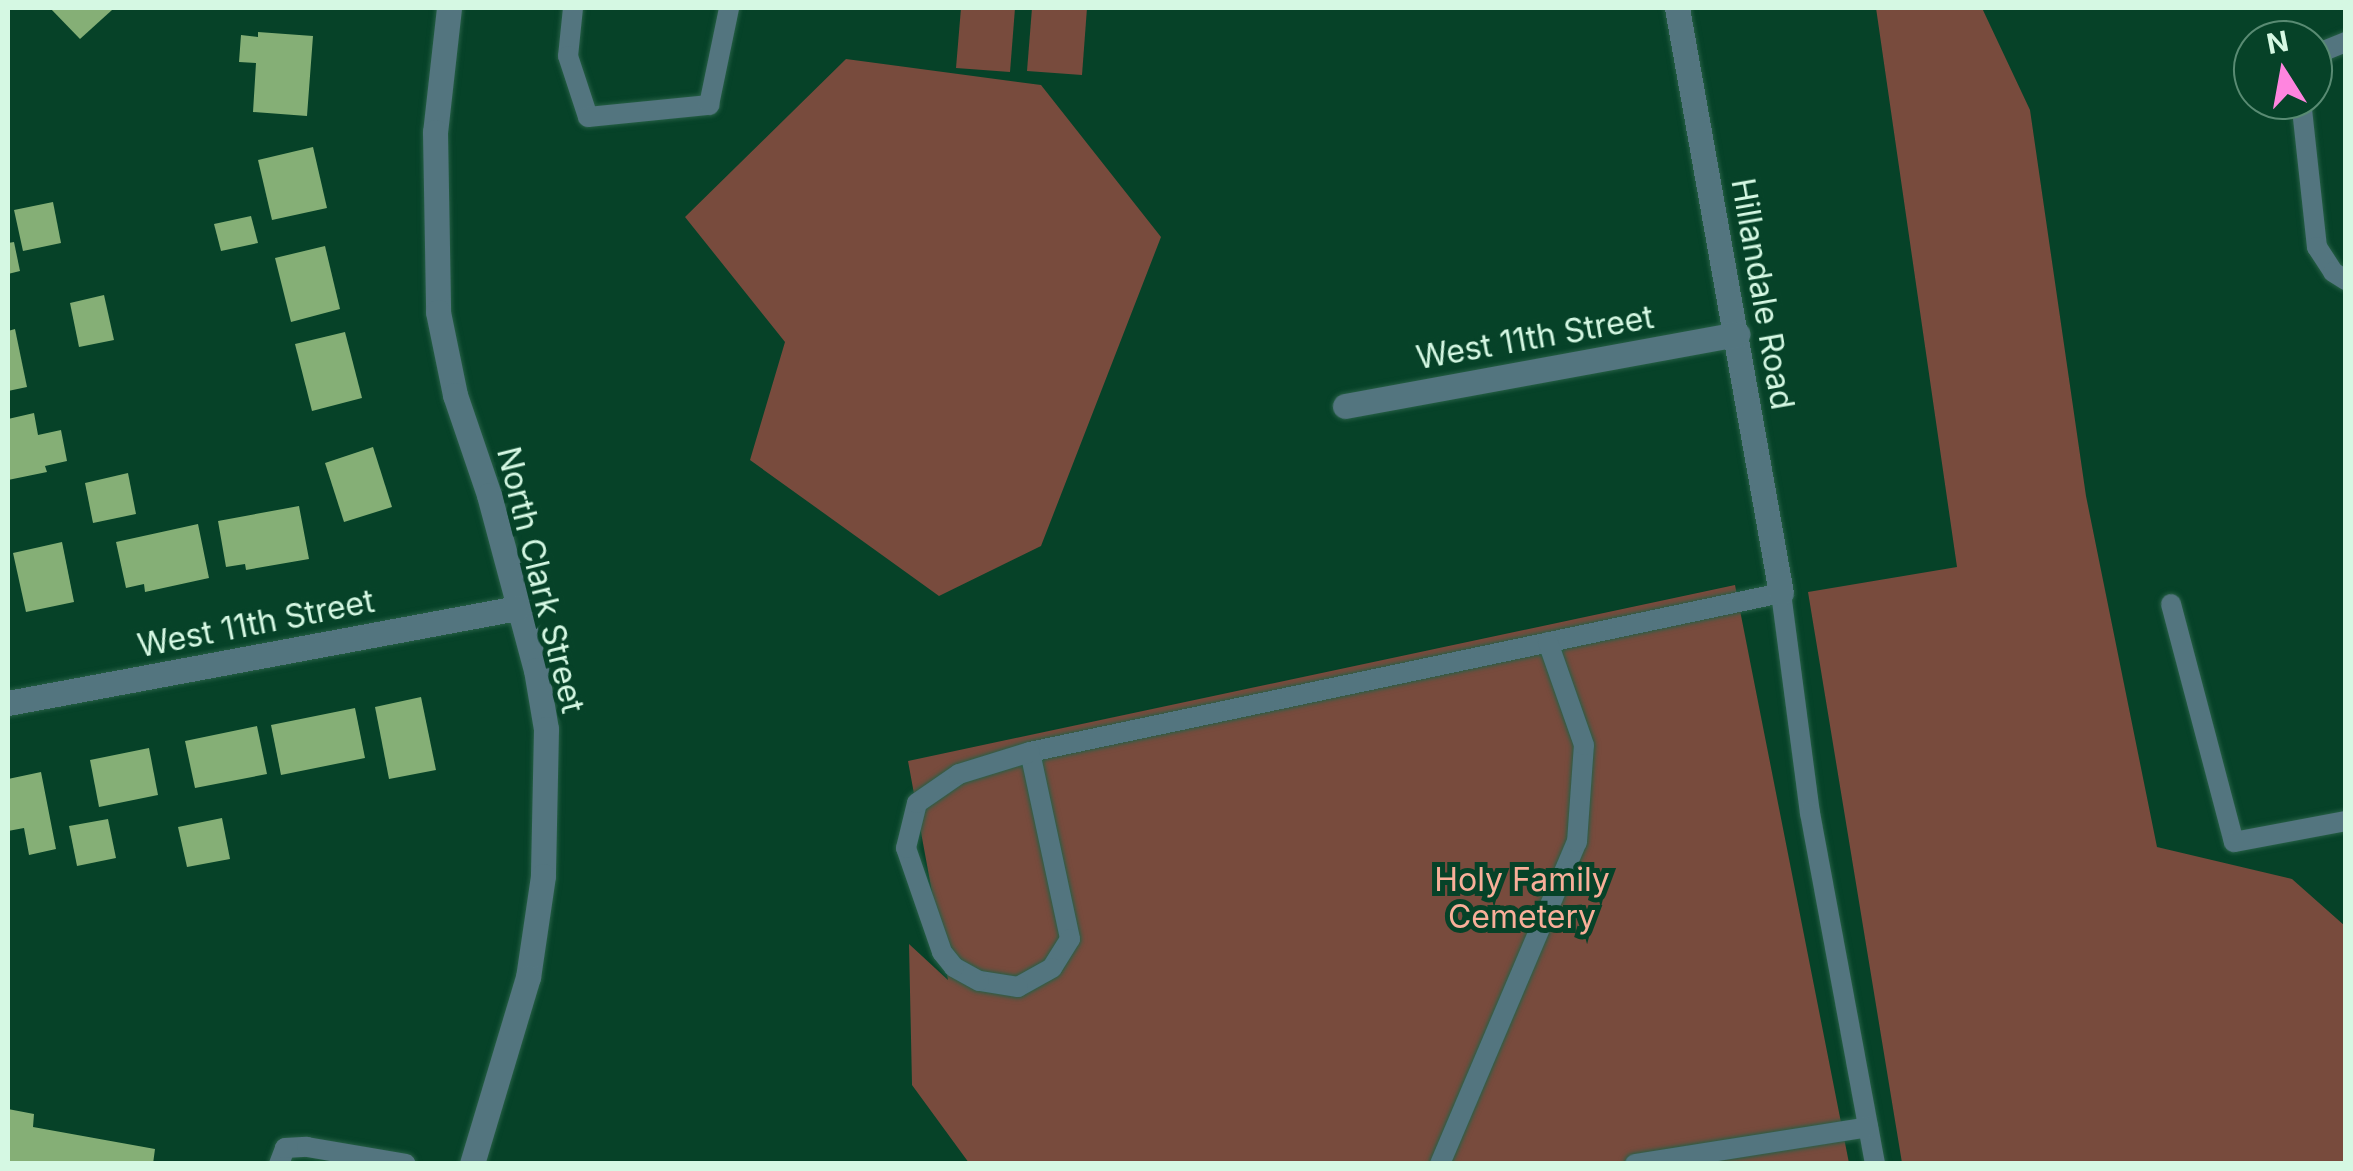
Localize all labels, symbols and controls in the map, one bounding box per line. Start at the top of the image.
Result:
north arrow [2233,20,2333,120]
text: N [2264,24,2291,61]
street label: Hillandale Road [1723,175,1801,413]
street label: West 11th Street [1413,298,1657,378]
street label: North Clark Street [488,443,592,717]
street label: West 11th Street [134,582,378,666]
park label: Holy Family Cemetery [1434,862,1610,937]

